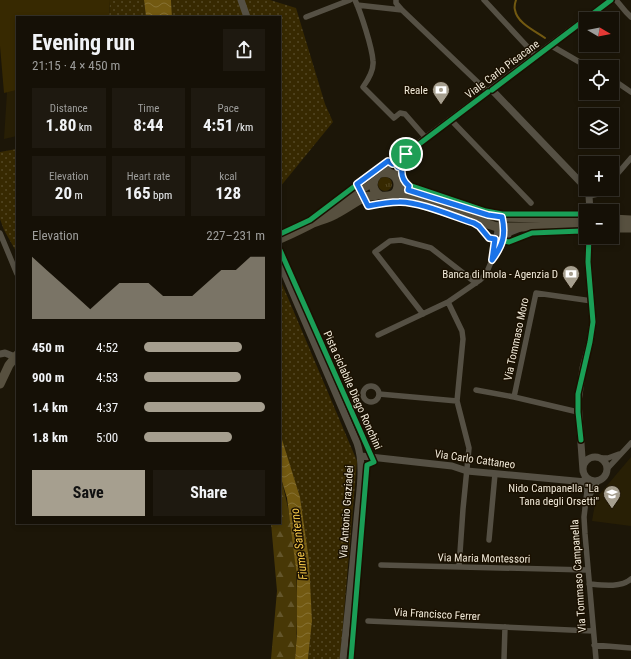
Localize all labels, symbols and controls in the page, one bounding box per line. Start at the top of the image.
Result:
north arrow [579,12,619,52]
map controls [579,12,619,244]
button: share [223,29,265,71]
text: Evening run [32,30,135,55]
street label: Viale Carlo Pisacane [463,37,542,101]
text: 21:15 · 4 × 450 m [32,58,120,73]
button: locate [579,60,619,100]
bank icon: Reale [431,80,451,105]
place label: Reale [404,84,428,97]
text: Distance [50,102,88,115]
text: Time [138,102,159,115]
text: Pace [217,102,239,115]
button: layers [579,108,619,148]
text: 1.80 [46,115,76,135]
text: 8:44 [133,115,164,135]
text: 4:51 [203,115,233,135]
text: km [76,121,92,134]
text: /km [233,121,253,134]
pin [389,137,423,171]
icon: arrive [395,143,417,165]
button: + [579,156,619,196]
text: Elevation [49,170,89,183]
text: Heart rate [127,170,170,183]
text: kcal [219,170,237,183]
text: 20 [55,183,72,203]
text: 165 [125,183,151,203]
text: 128 [215,183,241,203]
text: m [72,189,83,202]
text: bpm [151,189,172,202]
button: − [579,204,619,244]
text: Elevation [32,228,79,243]
text: 227–231 m [206,228,265,243]
bank icon: Banca di Imola - Agenzia D [561,264,581,289]
place label: Banca di Imola - Agenzia D [442,268,558,281]
street label: Via Tommaso Moro [501,296,532,382]
street label: Pista ciclabile Diego Ronchini [321,329,385,451]
text: 450 m [32,340,64,355]
text: 4:52 [96,340,118,355]
text: 900 m [32,370,64,385]
text: 4:53 [96,370,118,385]
text: 1.4 km [32,400,68,415]
text: 4:37 [96,400,118,415]
text: 1.8 km [32,430,68,445]
text: 5:00 [96,430,118,445]
street label: Via Carlo Cattaneo [434,447,517,472]
street label: Via Antonio Graziadei [337,465,356,559]
button: Save [32,470,145,516]
button: Share [153,470,265,516]
place label: Nido Campanella "La Tana degli Orsetti" [508,482,599,508]
school or university icon: Nido Campanella "La Tana degli Orsetti" [602,484,622,509]
water label: Fiume Santerno [288,507,310,581]
street label: Via Tommaso Campanella [568,519,589,633]
street label: Via Maria Montessori [438,551,530,566]
street label: Via Francisco Ferrer [393,606,481,623]

